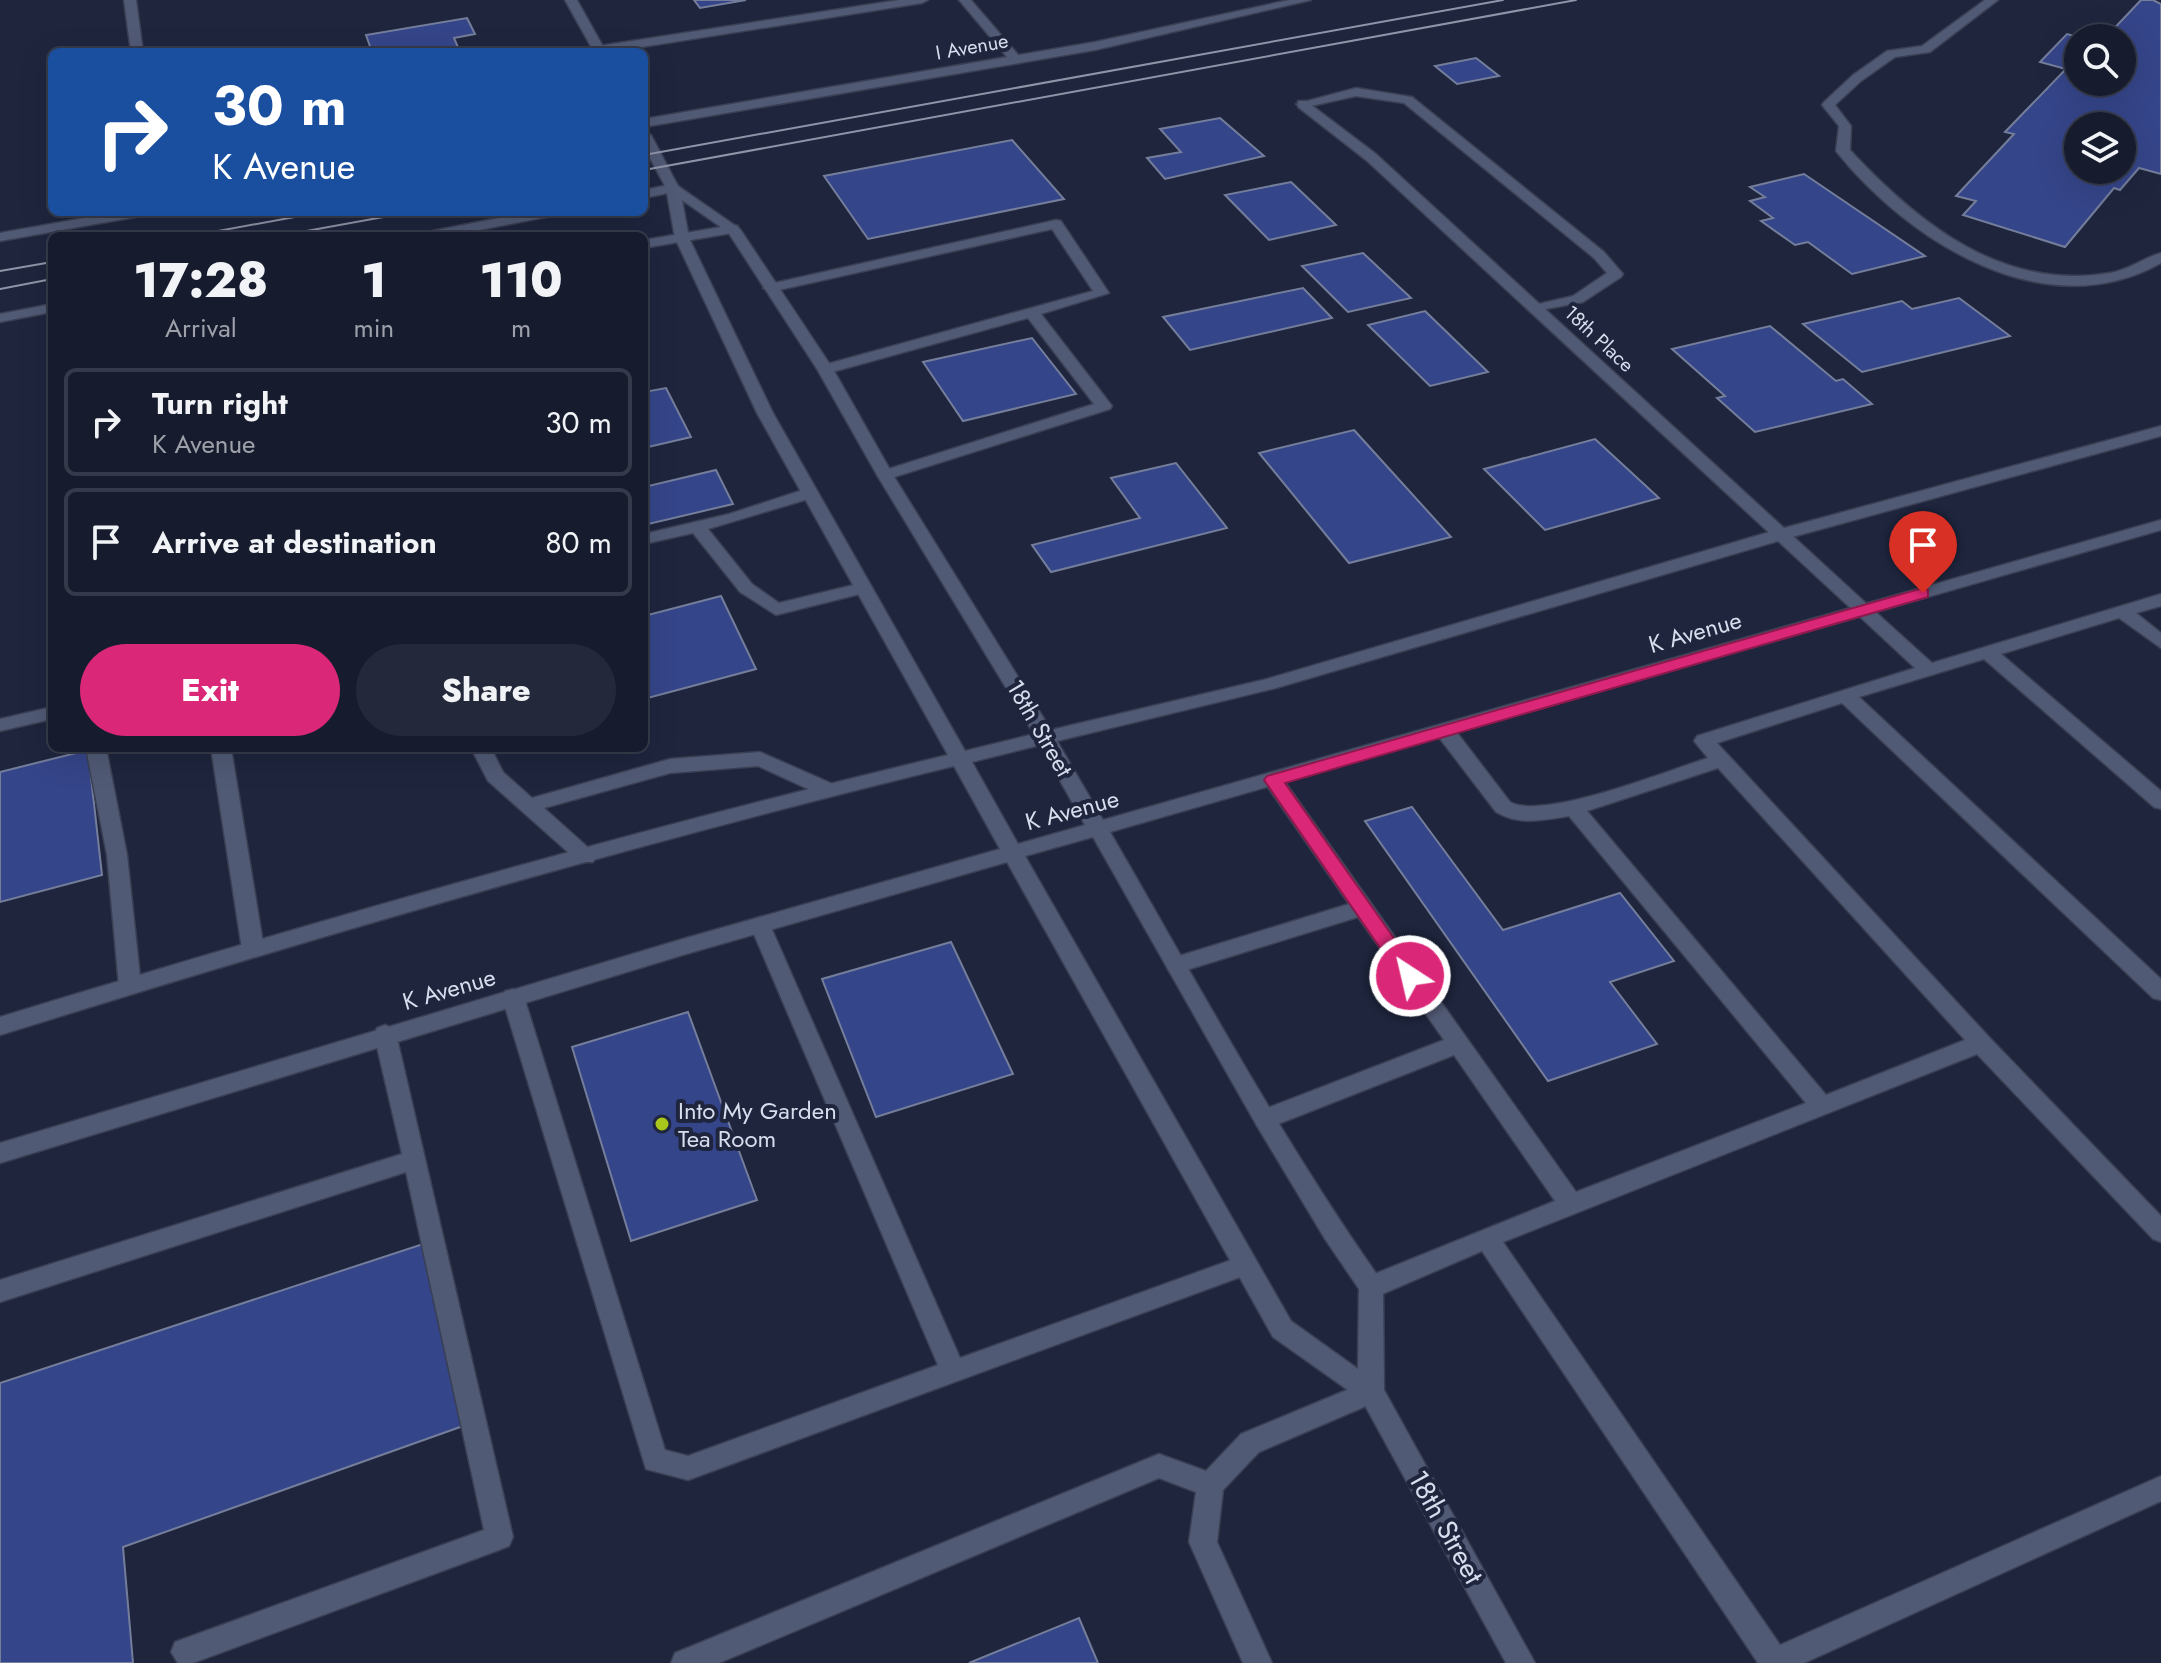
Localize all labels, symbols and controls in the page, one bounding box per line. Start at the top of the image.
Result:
map controls [2064,24,2136,184]
button: search [2064,24,2136,96]
street label: I Avenue [933,26,1011,68]
text: 30 m [212,65,347,146]
icon: right [80,80,184,184]
button: layers [2064,112,2136,184]
text: K Avenue [212,140,355,192]
text: 17:28 [133,246,268,315]
text: 1 [361,246,387,315]
text: 110 [479,246,563,315]
street label: 18th Place [1558,299,1640,379]
text: Arrival [165,309,237,347]
text: min [354,309,394,347]
text: m [511,309,531,347]
text: Turn right [152,382,288,425]
icon: right [84,400,128,444]
text: 30 m [545,401,612,444]
text: K Avenue [152,425,255,463]
pin [1889,511,1957,593]
icon: arrive [84,520,128,564]
text: Arrive at destination [152,521,437,564]
text: 80 m [545,521,612,564]
icon: arrive [1901,523,1945,567]
street label: K Avenue [1644,602,1746,662]
button: Exit [80,644,340,736]
button: Share [356,644,616,736]
street label: 18th Street [998,673,1082,783]
street label: K Avenue [1021,781,1123,839]
position arrow [1368,934,1452,1018]
street label: K Avenue [398,959,500,1019]
place label: Into My Garden Tea Room [678,1093,837,1156]
marker: Into My Garden Tea Room [653,1115,671,1133]
street label: 18th Street [1398,1463,1494,1592]

